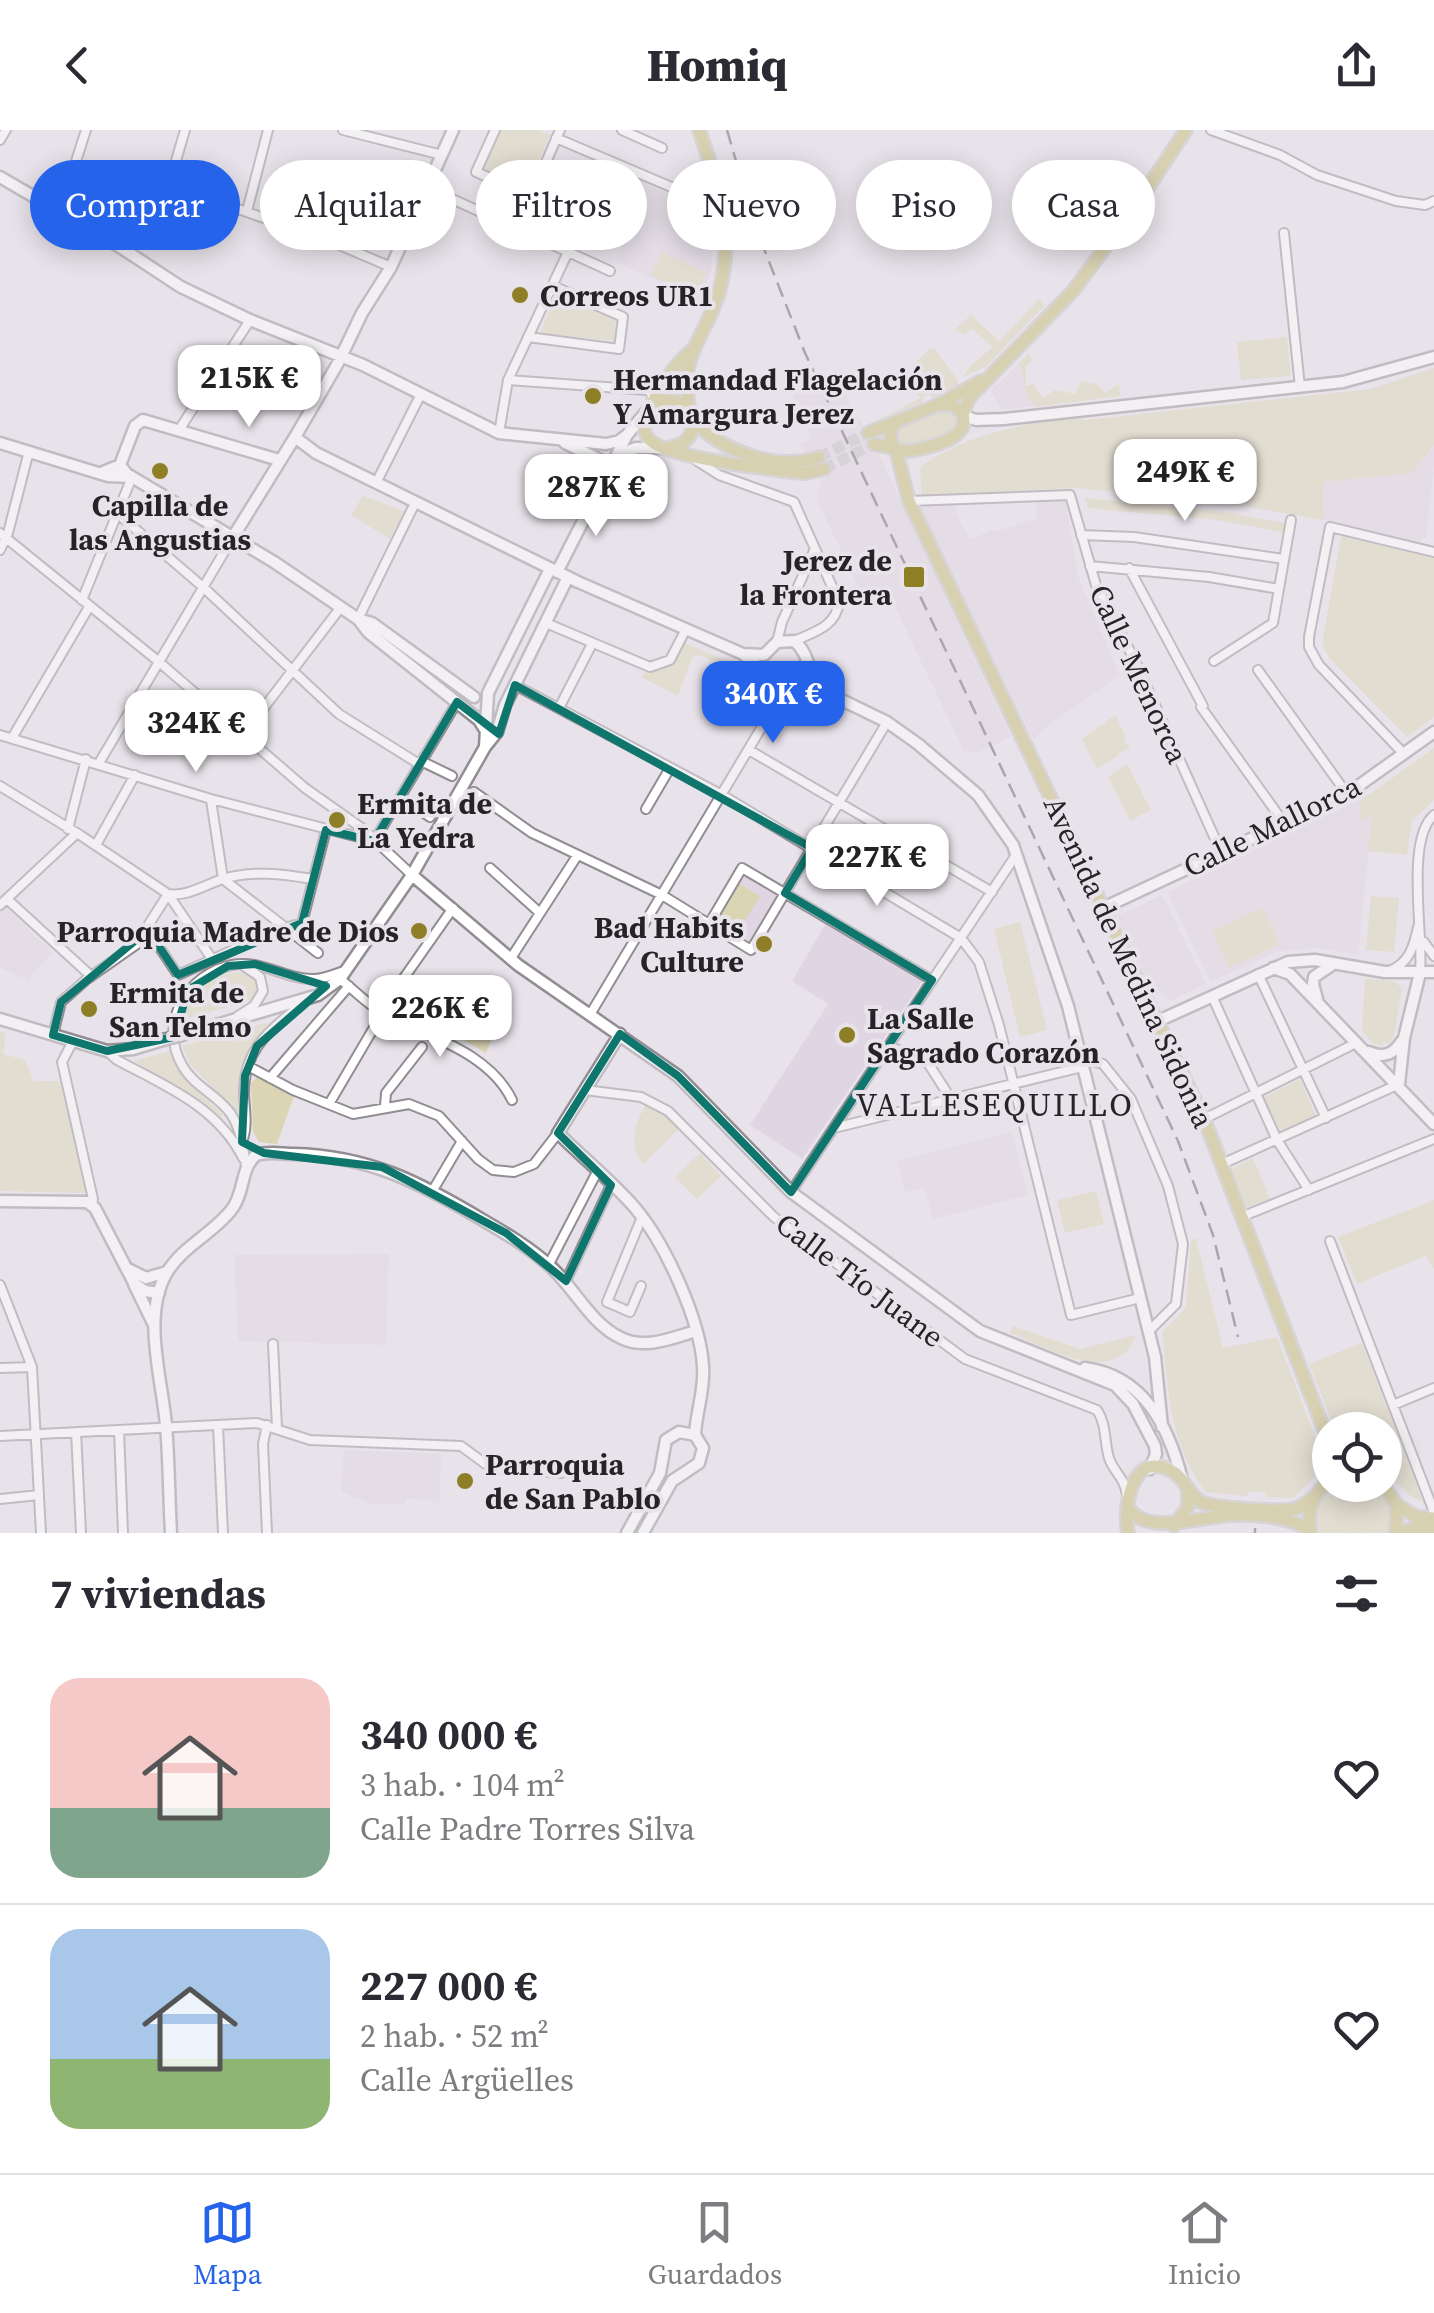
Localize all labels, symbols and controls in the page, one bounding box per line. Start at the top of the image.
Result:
text: Homiq [647,34,787,96]
icon: back [50,38,105,93]
icon: share [1329,38,1384,93]
chip: Comprar [30,160,240,250]
chip: Alquilar [260,160,456,250]
chip: Filtros [476,160,647,250]
chip: Nuevo [667,160,836,250]
chip: Piso [856,160,992,250]
chip: Casa [1012,160,1155,250]
place label: Correos UR1 [540,275,714,316]
marker: Correos UR1 [509,284,531,306]
pin: 215K € [168,345,330,430]
text: 215K € [200,355,298,399]
place label: Hermandad Flagelación Y Amargura Jerez [613,359,943,434]
marker: Hermandad Flagelación Y Amargura Jerez [582,385,604,407]
pin: 249K € [1104,439,1266,524]
text: 249K € [1136,449,1234,493]
pin: 287K € [515,454,677,539]
marker: Capilla de las Angustias [149,460,171,482]
text: 287K € [547,464,645,508]
place label: Capilla de las Angustias [69,485,251,560]
place label: Jerez de la Frontera [740,540,893,615]
marker: Jerez de la Frontera [901,564,927,590]
street label: Calle Menorca [1080,578,1199,771]
pin: 340K € [692,661,854,746]
text: 340K € [724,671,822,715]
pin: 324K € [115,690,277,775]
text: 324K € [147,700,245,744]
street label: Calle Mallorca [1176,765,1368,887]
place label: Ermita de La Yedra [357,783,492,858]
street label: Avenida de Medina Sidonia [1034,789,1224,1135]
marker: Ermita de La Yedra [326,809,348,831]
pin: 227K € [796,824,958,909]
text: 227K € [828,834,926,878]
place label: Bad Habits Culture [594,907,744,982]
place label: Parroquia Madre de Dios [57,911,399,952]
marker: Parroquia Madre de Dios [408,920,430,942]
marker: Bad Habits Culture [753,933,775,955]
place label: Ermita de San Telmo [109,972,252,1047]
pin: 226K € [359,975,521,1060]
text: 226K € [391,985,489,1029]
marker: Ermita de San Telmo [78,998,100,1020]
place label: La Salle Sagrado Corazón [867,998,1100,1073]
marker: La Salle Sagrado Corazón [836,1024,858,1046]
district label: VALLESEQUILLO [856,1083,1134,1127]
street label: Calle Tío Juane [768,1203,952,1357]
map controls [1312,1412,1402,1502]
button: locate [1312,1412,1402,1502]
place label: Parroquia de San Pablo [485,1444,661,1519]
marker: Parroquia de San Pablo [454,1470,476,1492]
text: 7 viviendas [50,1564,266,1622]
icon: filters [1329,1566,1384,1621]
text: 340 000 € [360,1705,537,1763]
icon: home [130,1718,250,1838]
icon: heart [1329,1751,1384,1806]
text: 3 hab. · 104 m² [360,1763,565,1807]
text: Calle Padre Torres Silva [360,1807,695,1851]
text: 227 000 € [360,1956,537,2014]
icon: home [130,1969,250,2089]
icon: heart [1329,2002,1384,2057]
text: 2 hab. · 52 m² [360,2014,549,2058]
text: Calle Argüelles [360,2058,574,2102]
tab: Mapa [193,2195,262,2293]
tab: Guardados [648,2195,782,2293]
tab: Inicio [1168,2195,1241,2293]

